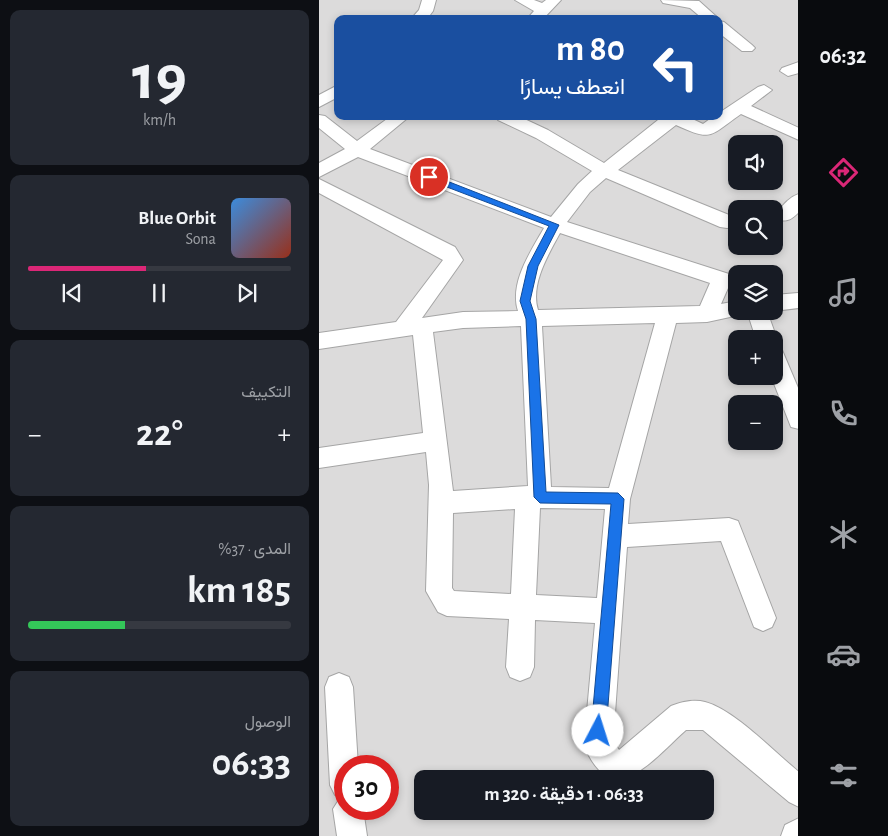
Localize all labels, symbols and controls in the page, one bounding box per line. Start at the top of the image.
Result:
text: 80 m [556,32,625,67]
icon: left [643,35,708,100]
text: 06:32 [820,45,867,67]
text: 19 [132,46,187,111]
text: انعطف يسارًا [520,76,625,98]
text: km/h [143,112,176,128]
map controls [728,135,783,450]
button: sound [728,135,783,190]
icon: directions [826,155,861,190]
pin [408,156,450,198]
icon: arrive [415,163,443,191]
button: search [728,200,783,255]
text: Blue Orbit [138,209,216,228]
text: Sona [185,231,216,247]
button: layers [728,265,783,320]
icon: music [826,275,861,310]
icon: previous [58,279,86,307]
icon: pause [145,279,173,307]
icon: next [233,279,261,307]
button: + [728,330,783,385]
text: التكييف [241,384,291,400]
button: − [728,395,783,450]
icon: phone [826,396,861,431]
text: 22° [136,415,183,453]
text: − [28,421,41,449]
text: + [278,421,291,449]
icon: climate [826,517,861,552]
text: المدى · 37% [218,541,291,557]
text: 185 km [187,572,291,610]
icon: car [826,637,861,672]
position arrow [571,704,623,756]
text: الوصول [245,714,291,730]
text: 06:33 [211,745,291,783]
speed limit sign: 30 [334,755,399,820]
icon: filters [826,758,861,793]
text: 06:33 · 1 دقيقة · 320 m [484,785,644,804]

